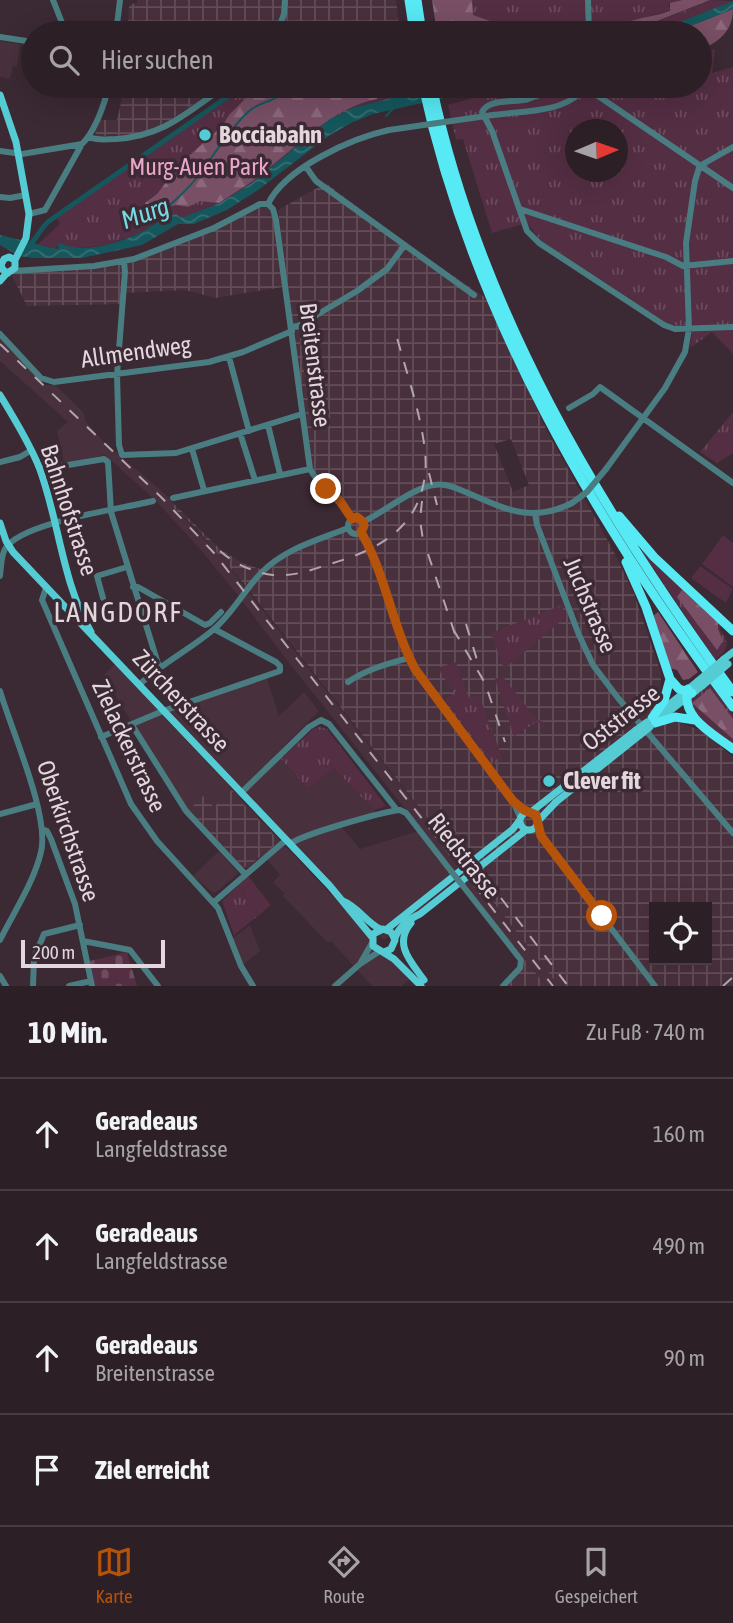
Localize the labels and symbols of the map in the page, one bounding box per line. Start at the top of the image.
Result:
north arrow [565,119,628,182]
place label: Bocciabahn [219,121,322,148]
marker: Bocciabahn [197,127,213,143]
park label: Murg-Auen Park [129,153,269,180]
water label: Murg [117,191,173,235]
street label: Breitenstrasse [294,301,337,429]
street label: Allmendweg [79,330,193,373]
street label: Bahnhofstrasse [36,441,103,579]
route end [310,473,341,504]
street label: Juchstrasse [558,553,623,656]
district label: LANGDORF [53,596,183,628]
street label: Zürcherstrasse [128,644,235,757]
street label: Zielackerstrasse [87,675,172,816]
street label: Oststrasse [577,679,665,756]
street label: Oberkirchstrasse [32,757,105,905]
place label: Clever fit [563,767,641,794]
marker: Clever fit [541,773,557,789]
street label: Riedstrasse [423,808,506,904]
route start [586,900,617,931]
scale bar [21,937,164,969]

